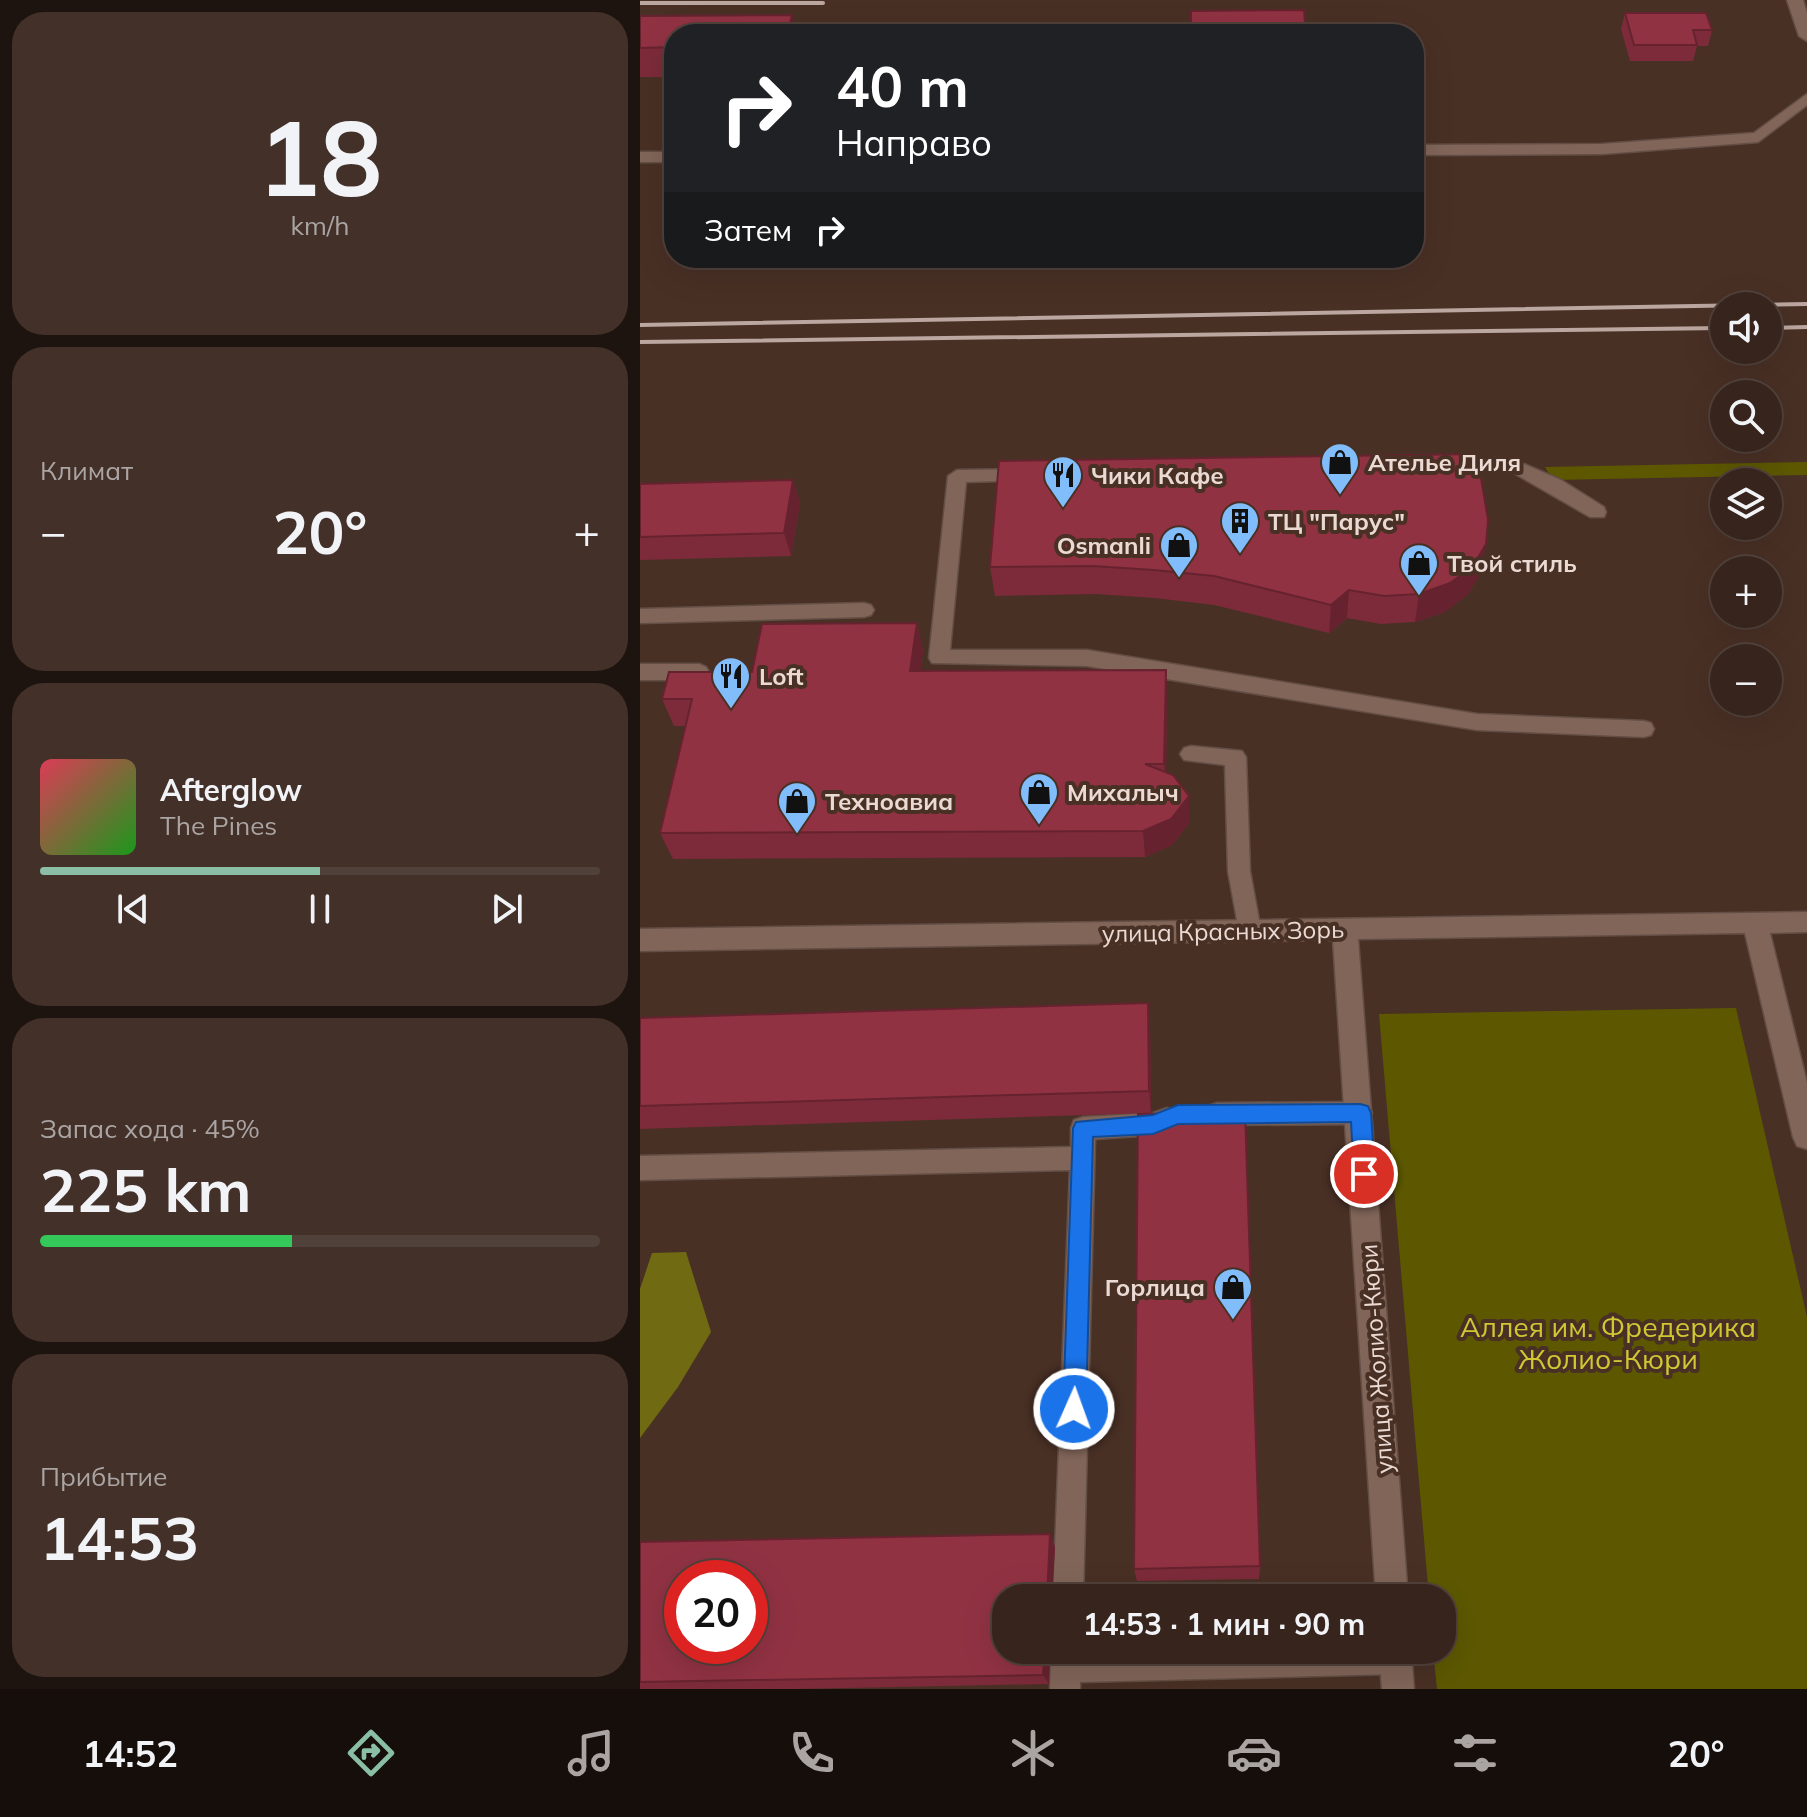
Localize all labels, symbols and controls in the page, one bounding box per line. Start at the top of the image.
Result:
text: 40 m [836,51,969,121]
icon: right [704,56,808,160]
text: 18 [258,91,382,222]
text: Направо [836,120,992,165]
icon: right [808,208,852,252]
text: km/h [291,209,349,242]
text: Затем [704,211,792,249]
map controls [1710,292,1782,716]
button: sound [1710,292,1782,364]
button: search [1710,380,1782,452]
shop icon: Ателье Диля [1319,441,1361,496]
place label: Ателье Диля [1368,447,1521,477]
text: Климат [40,454,133,487]
restaurant icon: Чики Кафе [1042,454,1084,509]
place label: Чики Кафе [1091,460,1224,490]
button: layers [1710,468,1782,540]
text: 20° [273,494,367,569]
building icon: ТЦ "Парус" [1219,500,1261,555]
text: − [40,504,66,559]
text: + [574,504,600,559]
place label: ТЦ "Парус" [1268,506,1405,536]
shop icon: Osmanli [1158,524,1200,579]
place label: Osmanli [1057,530,1151,560]
shop icon: Твой стиль [1398,542,1440,597]
place label: Твой стиль [1447,548,1577,578]
button: + [1710,556,1782,628]
button: − [1710,644,1782,716]
restaurant icon: Loft [710,655,752,710]
place label: Loft [759,661,804,691]
text: Afterglow [160,771,302,809]
shop icon: Михалыч [1018,771,1060,826]
place label: Михалыч [1067,777,1179,807]
shop icon: Техноавиа [776,780,818,835]
place label: Техноавиа [825,786,953,816]
text: The Pines [160,809,277,842]
icon: previous [111,887,155,931]
icon: pause [298,887,342,931]
icon: next [485,887,529,931]
street label: улица Красных Зорь [1102,914,1344,948]
text: Запас хода · 45% [40,1112,260,1145]
pin [1330,1140,1398,1208]
text: 225 km [40,1152,252,1227]
icon: arrive [1342,1152,1386,1196]
street label: улица Жолио-Кюри [1353,1243,1399,1475]
shop icon: Горлица [1212,1266,1254,1321]
place label: Горлица [1105,1272,1205,1302]
park label: Аллея им. Фредерика Жолио-Кюри [1460,1309,1756,1376]
position arrow [1032,1367,1116,1451]
text: Прибытие [40,1460,167,1493]
text: 14:53 [40,1500,199,1575]
speed limit sign: 20 [664,1560,768,1664]
text: 14:53 · 1 мин · 90 m [1083,1605,1365,1643]
icon: directions [343,1725,399,1781]
icon: music [563,1725,619,1781]
icon: phone [784,1725,840,1781]
icon: climate [1005,1725,1061,1781]
icon: car [1226,1725,1282,1781]
icon: filters [1447,1725,1503,1781]
text: 14:52 [82,1731,178,1776]
text: 20° [1668,1731,1725,1776]

